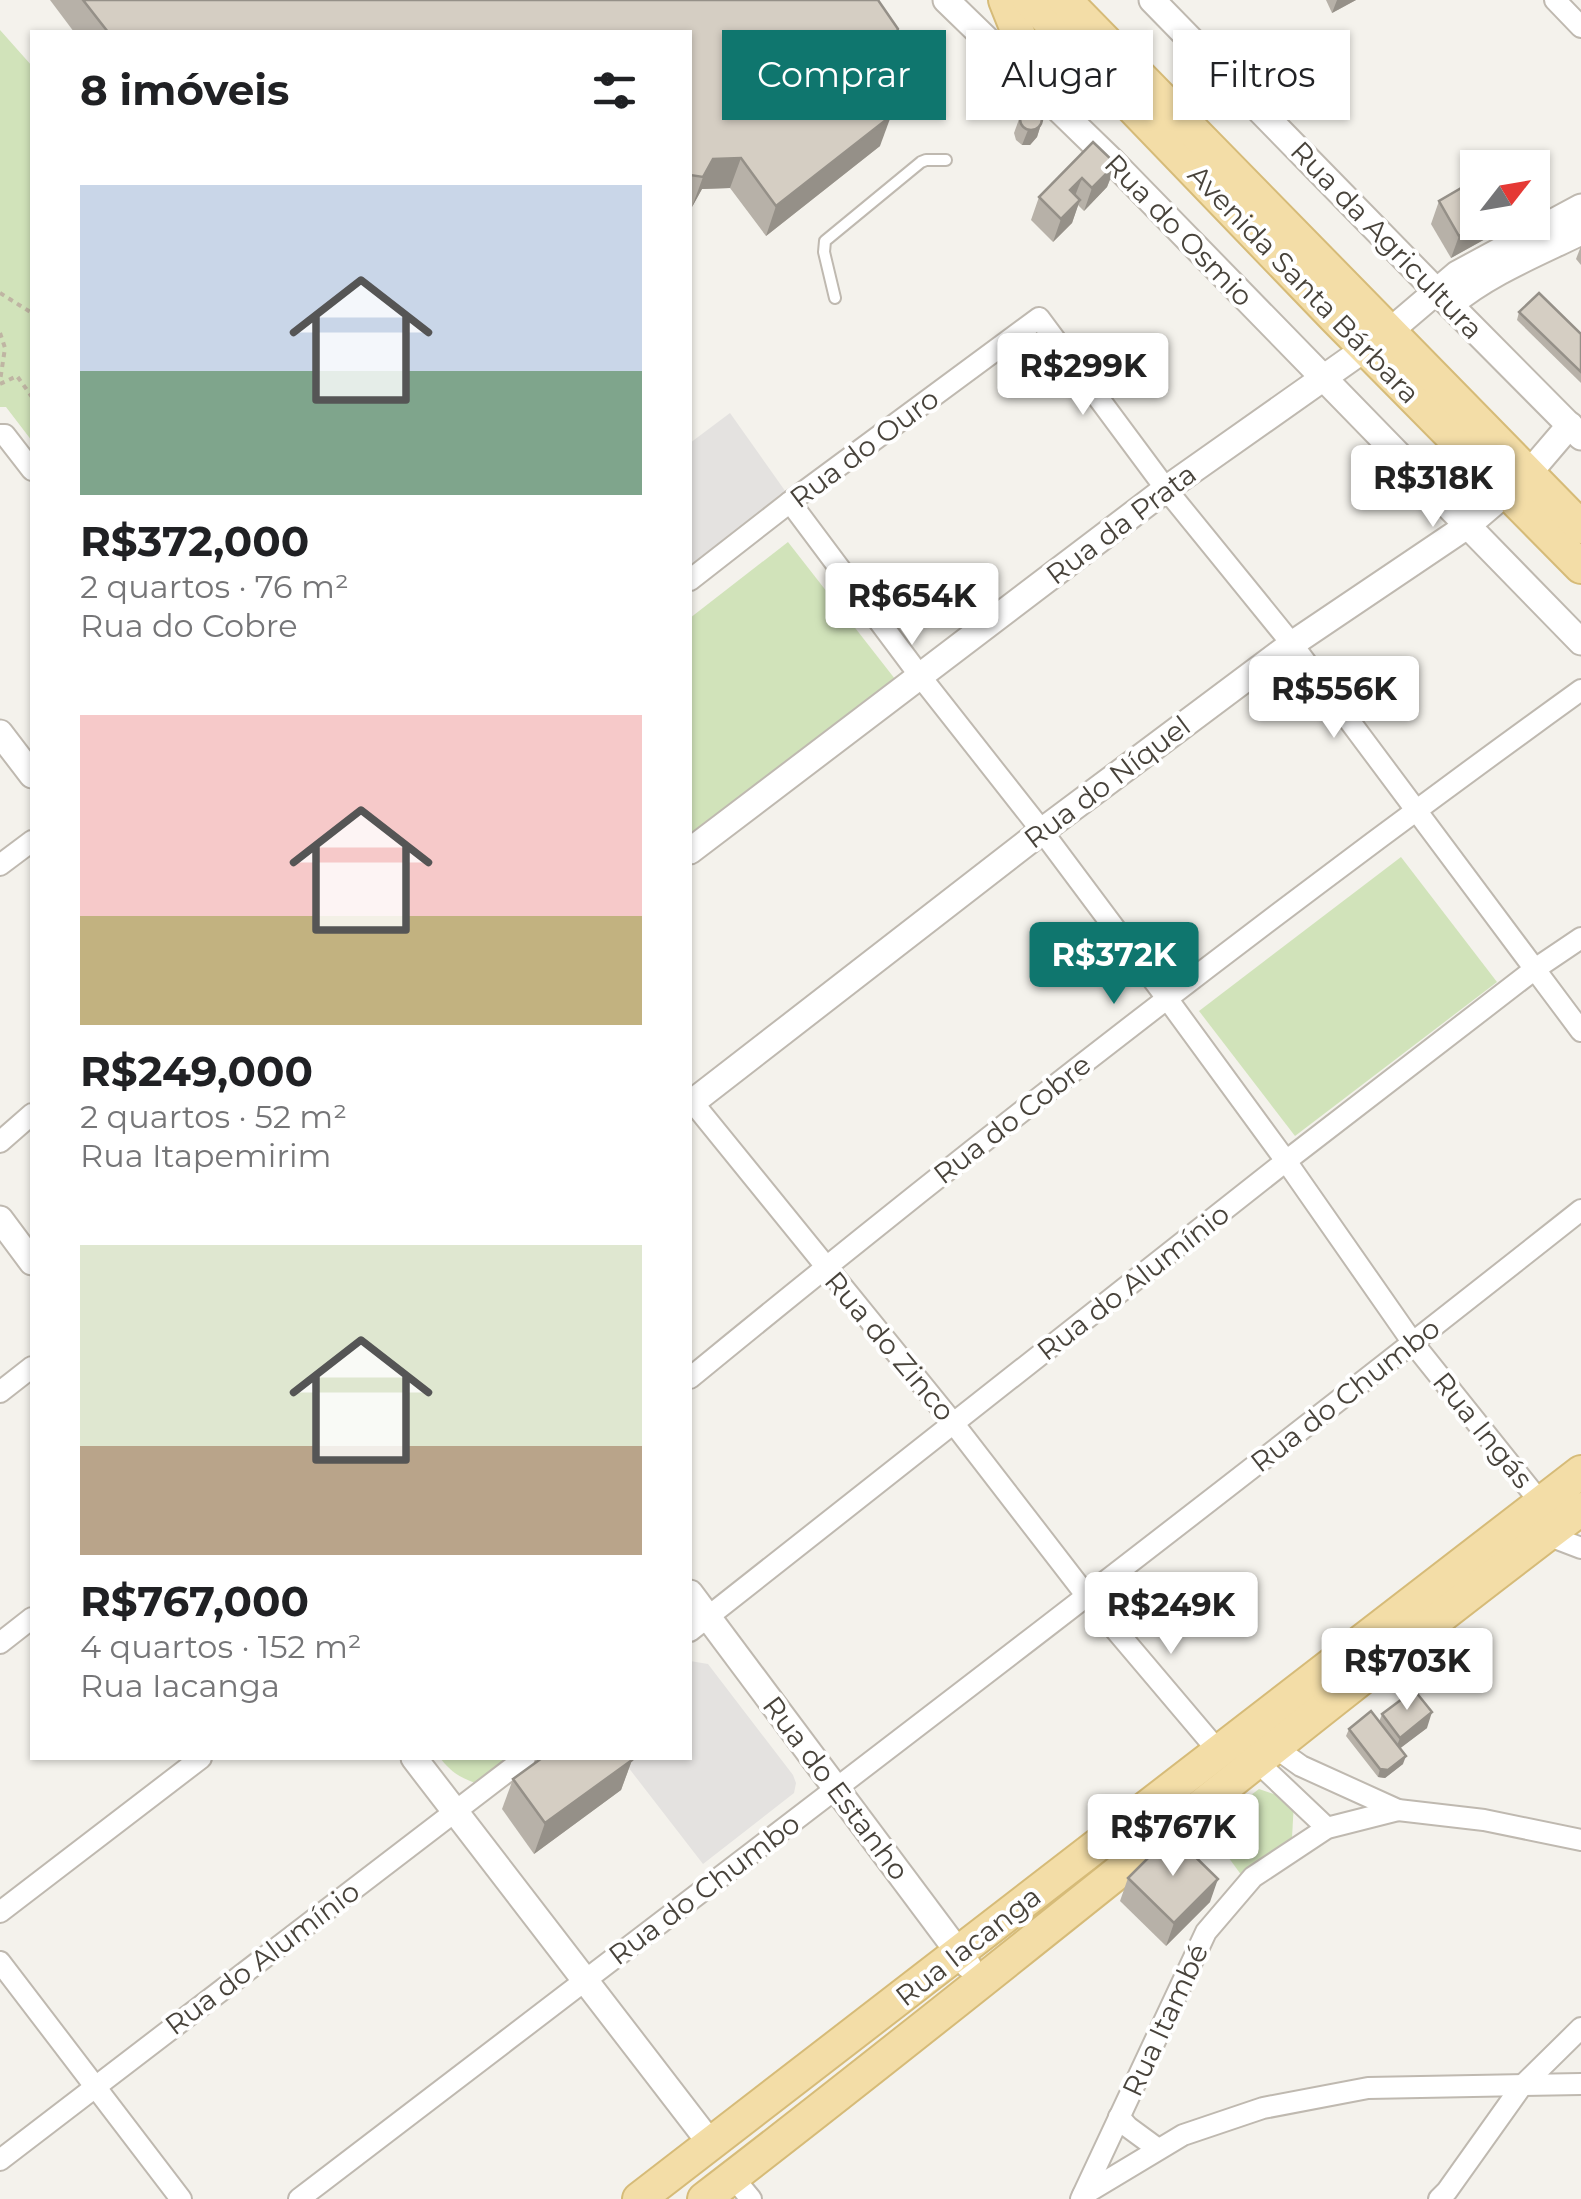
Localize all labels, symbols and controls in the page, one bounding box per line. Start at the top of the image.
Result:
chip: Comprar [722,30,946,120]
chip: Alugar [966,30,1153,120]
chip: Filtros [1173,30,1350,120]
icon: filters [587,63,642,118]
text: 8 imóveis [80,64,289,116]
street label: Rua da Agricultura [1284,134,1490,346]
street label: Rua do Osmio [1098,147,1260,313]
north arrow [1460,150,1550,240]
map controls [1460,150,1550,240]
street label: Avenida Santa Bárbara [1181,158,1427,410]
icon: home [271,250,451,430]
pin: R$299K [1002,333,1164,418]
text: R$299K [1019,346,1147,385]
street label: Rua do Ouro [783,381,945,515]
pin: R$318K [1352,445,1514,530]
street label: Rua da Prata [1039,457,1203,591]
text: R$318K [1373,458,1493,497]
text: R$372,000 [80,515,309,567]
pin: R$654K [831,563,993,648]
text: 2 quartos · 76 m² [80,567,349,606]
text: R$654K [847,576,977,615]
text: Rua do Cobre [80,606,298,645]
pin: R$556K [1253,656,1415,741]
text: R$556K [1271,669,1397,708]
street label: Rua do Níquel [1017,708,1197,856]
icon: home [271,780,451,960]
pin: R$372K [1033,922,1195,1007]
text: R$372K [1052,935,1176,974]
text: R$249,000 [80,1045,313,1097]
street label: Rua do Cobre [927,1047,1097,1191]
text: 2 quartos · 52 m² [80,1097,347,1136]
text: Rua Itapemirim [80,1136,332,1175]
street label: Rua do Alumínio [1030,1196,1236,1368]
street label: Rua do Zinco [818,1264,962,1428]
icon: home [271,1310,451,1490]
street label: Rua do Chumbo [1244,1311,1446,1479]
street label: Rua Ingás [1426,1365,1540,1495]
pin: R$249K [1090,1572,1252,1657]
text: R$767,000 [80,1575,309,1627]
text: R$249K [1107,1585,1235,1624]
text: 4 quartos · 152 m² [80,1627,362,1666]
pin: R$703K [1326,1628,1488,1713]
text: R$703K [1344,1641,1470,1680]
text: Rua Iacanga [80,1666,280,1705]
street label: Rua do Estanho [756,1689,916,1887]
pin: R$767K [1092,1794,1254,1879]
street label: Rua do Chumbo [602,1806,806,1972]
text: R$767K [1110,1807,1236,1846]
street label: Rua do Alumínio [158,1874,366,2042]
street label: Rua Iacanga [889,1879,1047,2013]
street label: Rua Itambé [1115,1938,1215,2102]

